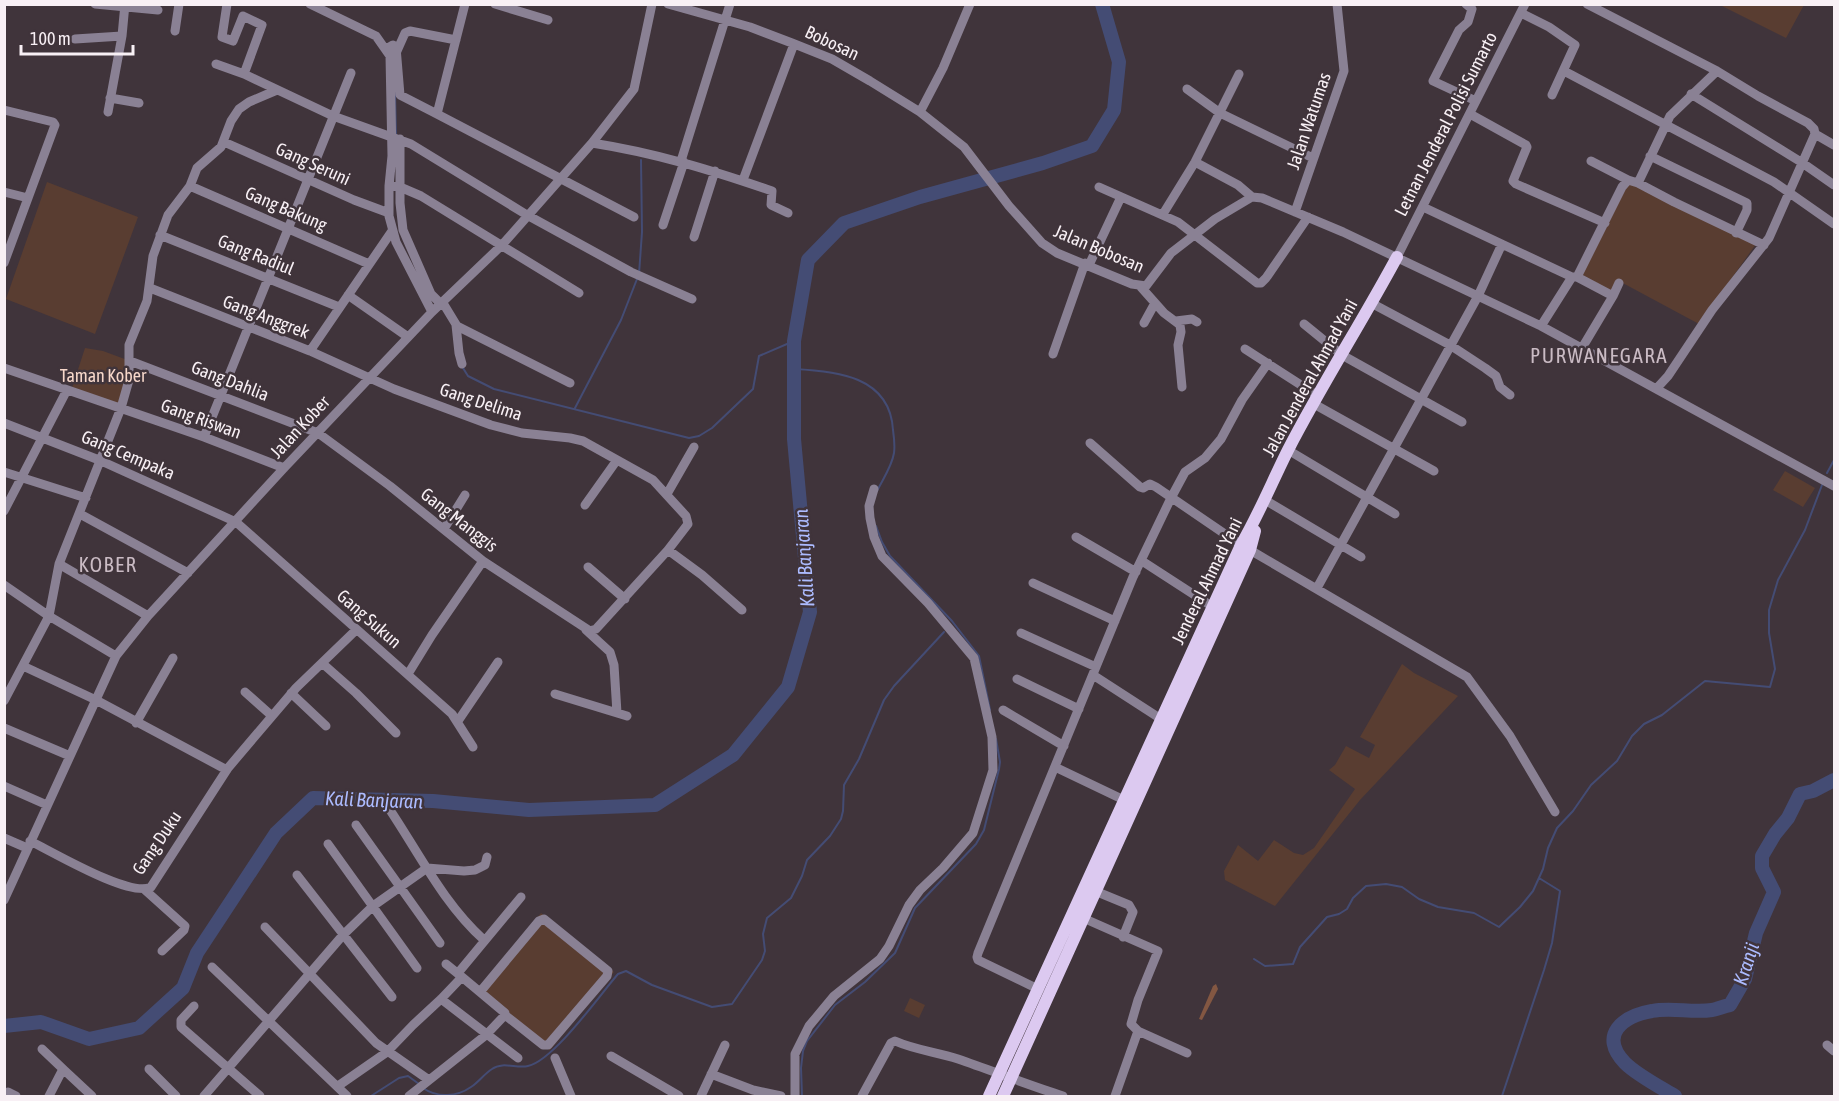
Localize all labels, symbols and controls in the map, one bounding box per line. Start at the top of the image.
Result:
scale bar [21,18,134,56]
street label: Bobosan [802,21,863,64]
text: 100 m [30,28,71,49]
street label: Letnan Jenderal Polisi Sumarto [1390,28,1501,219]
street label: Jalan Watumas [1282,70,1335,172]
street label: Gang Seruni [273,138,354,189]
street label: Gang Bakung [242,182,330,235]
street label: Jalan Bobosan [1051,220,1147,277]
street label: Gang Radiul [215,230,298,279]
street label: Gang Anggrek [220,290,312,343]
street label: Jalan Jenderal Ahmad Yani [1258,296,1362,460]
district label: PURWANEGARA [1530,343,1668,367]
street label: Gang Dahlia [188,356,272,405]
park label: Taman Kober [60,365,147,386]
street label: Gang Delima [437,378,525,425]
street label: Jalan Kober [266,391,334,462]
street label: Gang Riswan [158,394,244,443]
street label: Gang Cempaka [78,425,178,484]
street label: Gang Manggis [417,483,502,556]
water label: Kali Banjaran [789,508,818,608]
street label: Jenderal Ahmad Yani [1167,514,1246,647]
district label: KOBER [79,552,137,576]
street label: Gang Sukun [333,585,406,652]
water label: Kali Banjaran [325,786,424,813]
street label: Gang Duku [128,807,185,879]
water label: Kranji [1728,939,1763,988]

